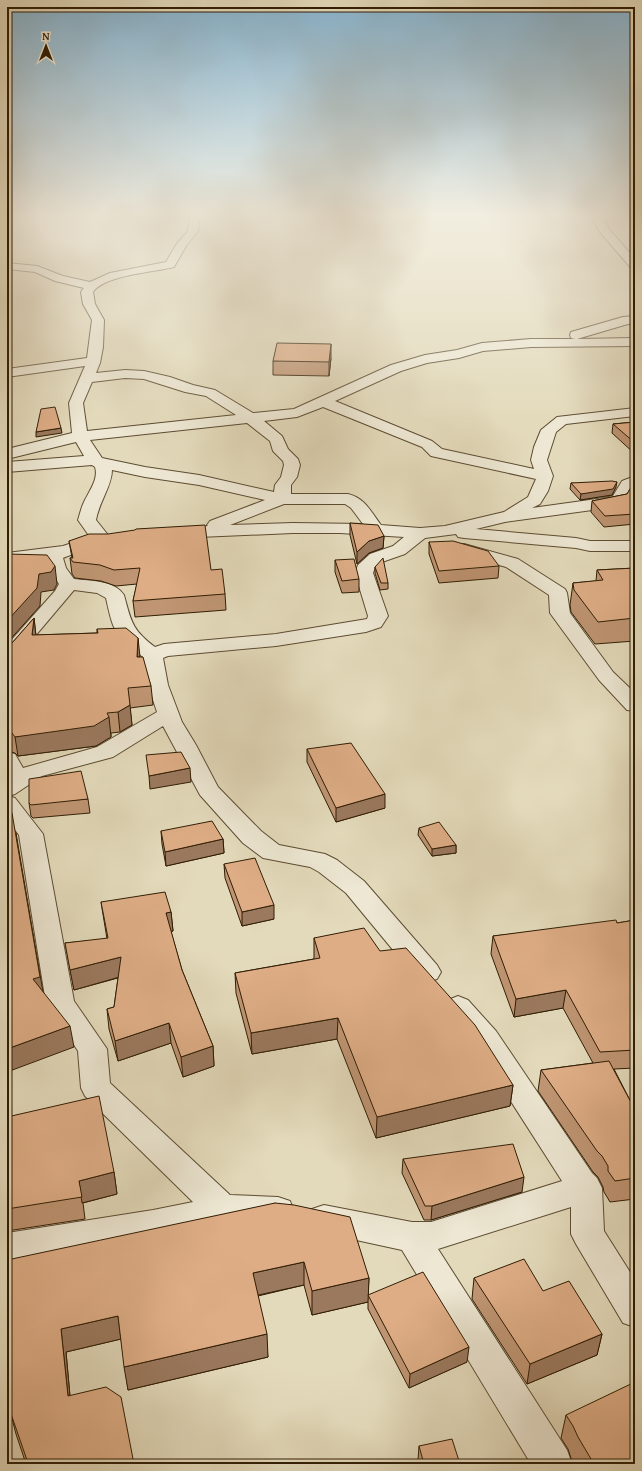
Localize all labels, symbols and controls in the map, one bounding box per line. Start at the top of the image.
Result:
north arrow [26,26,66,66]
text: N [42,28,50,44]

